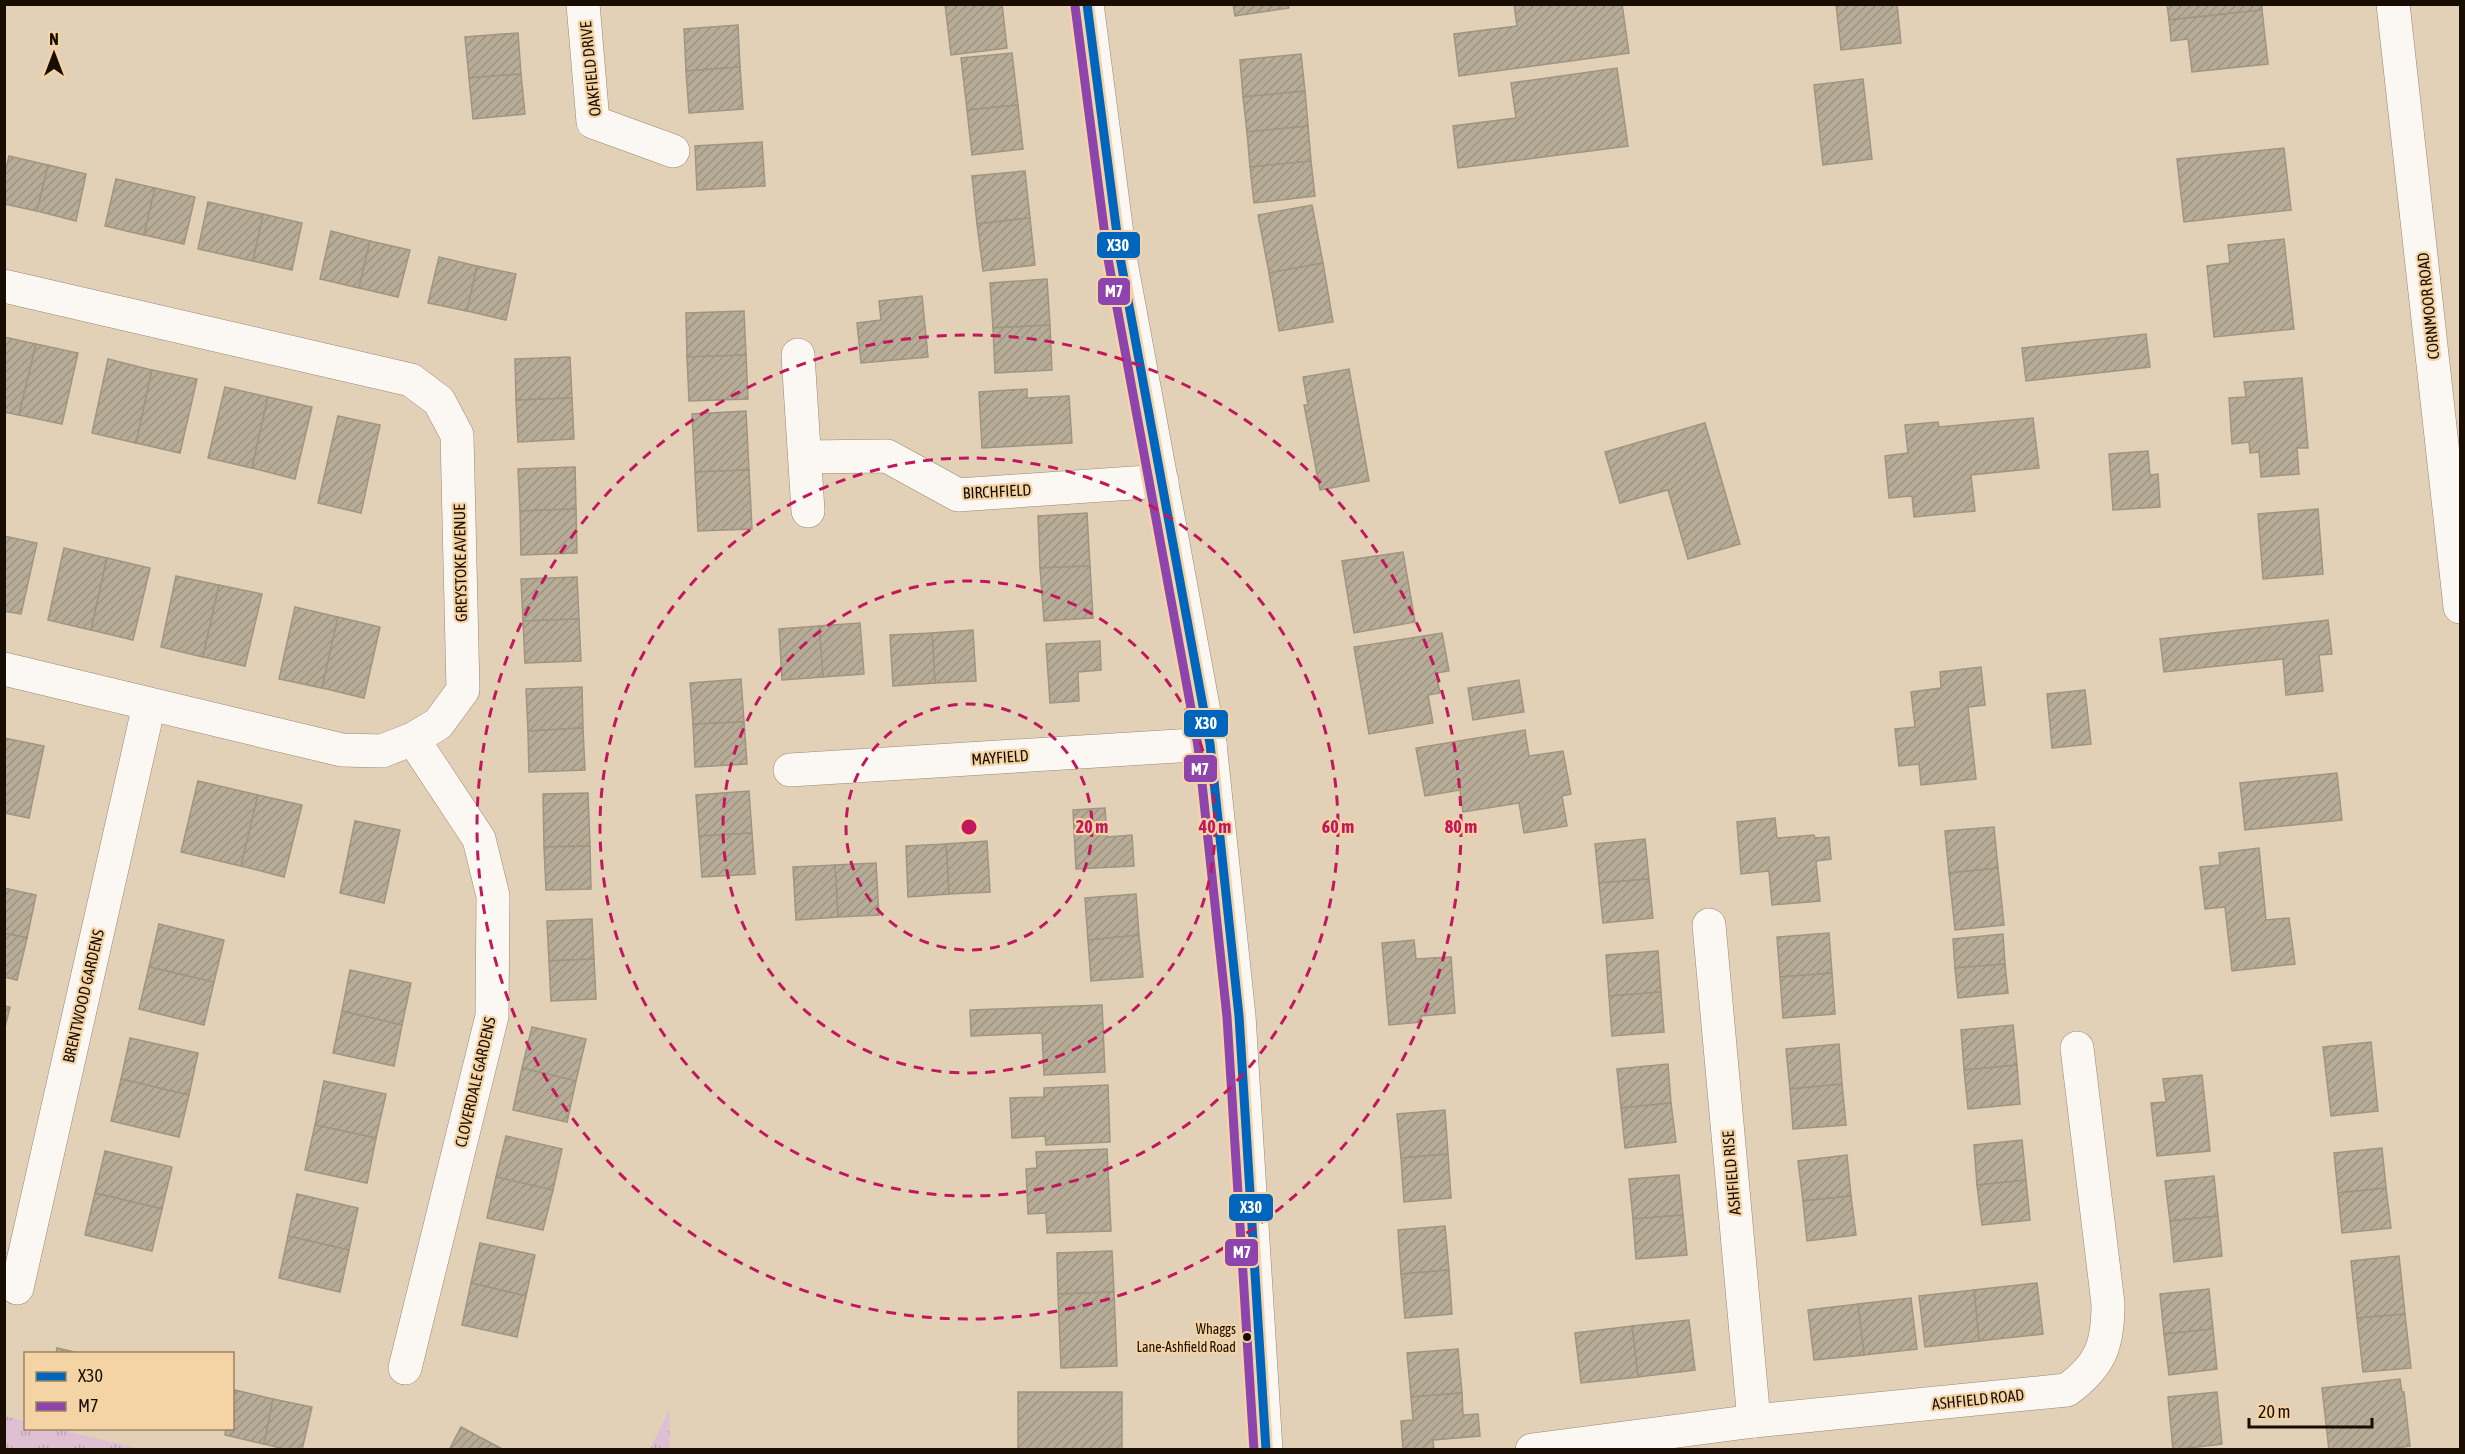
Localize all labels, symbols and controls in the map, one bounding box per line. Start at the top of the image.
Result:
street label: OAKFIELD DRIVE [576,20,604,117]
north arrow [24,24,84,84]
text: N [49,30,59,48]
line badge: X30 [1096,231,1141,259]
text: X30 [1106,236,1130,254]
street label: CORNMOOR ROAD [2413,252,2443,360]
line badge: M7 [1097,277,1131,306]
text: M7 [1105,282,1123,300]
street label: BIRCHFIELD [962,480,1032,502]
street label: GREYSTOKE AVENUE [450,504,470,622]
line badge: X30 [1183,709,1229,738]
text: X30 [1194,714,1218,732]
street label: MAYFIELD [971,746,1029,768]
line badge: M7 [1183,754,1218,783]
text: M7 [1191,760,1209,778]
text: 20 m [1076,816,1108,837]
text: 40 m [1198,816,1231,837]
text: 60 m [1322,816,1354,837]
text: 80 m [1445,816,1477,837]
centre of rings [959,817,979,837]
street label: BRENTWOOD GARDENS [59,927,107,1064]
street label: CLOVERDALE GARDENS [451,1015,499,1149]
street label: ASHFIELD RISE [1718,1130,1744,1216]
line badge: X30 [1228,1193,1274,1222]
text: X30 [1239,1198,1263,1216]
line badge: M7 [1224,1238,1259,1267]
text: M7 [1233,1243,1251,1261]
place label: Whaggs Lane-Ashfield Road [1137,1321,1236,1355]
marker: Whaggs Lane-Ashfield Road [1241,1331,1253,1343]
legend [24,1352,234,1430]
text: X30 [78,1365,103,1386]
street label: ASHFIELD ROAD [1931,1385,2025,1413]
scale bar [2249,1391,2372,1429]
text: M7 [78,1395,99,1416]
text: 20 m [2258,1401,2290,1422]

